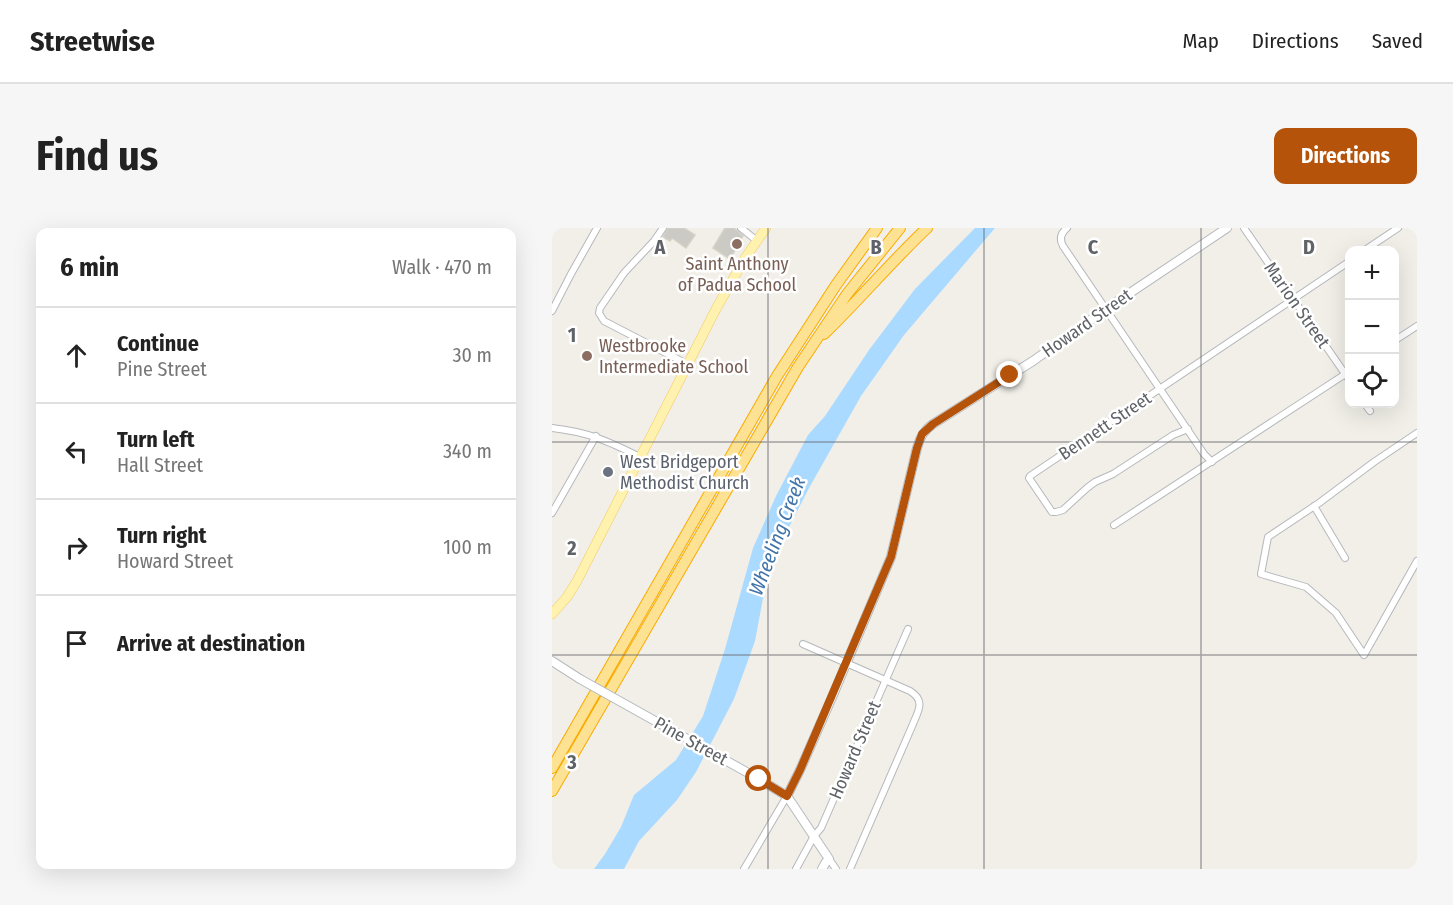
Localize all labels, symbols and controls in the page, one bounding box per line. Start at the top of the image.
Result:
text: Streetwise [30,25,155,58]
text: Map [1182,28,1219,54]
text: Directions [1252,28,1339,54]
text: Saved [1372,28,1423,54]
button: Directions [1274,128,1417,184]
text: Find us [36,131,158,181]
text: A [654,235,667,259]
text: B [870,235,882,259]
text: C [1088,235,1099,259]
text: D [1303,235,1315,259]
marker: Saint Anthony of Padua School [730,237,744,251]
map controls [1345,246,1399,408]
button: + [1345,246,1399,300]
text: 6 min [60,252,119,283]
place label: Saint Anthony of Padua School [678,253,796,296]
text: Walk · 470 m [392,255,492,279]
street label: Marion Street [1259,258,1335,352]
street label: Howard Street [1038,284,1136,362]
button: − [1345,300,1399,354]
text: 1 [568,323,576,347]
text: Continue [117,330,199,357]
place label: Westbrooke Intermediate School [599,335,749,378]
icon: ahead [60,339,93,372]
text: 30 m [452,343,492,367]
marker: Westbrooke Intermediate School [580,349,594,363]
button: locate [1345,354,1399,408]
text: Pine Street [117,357,207,381]
route end [996,361,1022,387]
street label: Bennett Street [1055,387,1156,465]
text: Turn left [117,426,195,453]
icon: left [60,435,93,468]
text: 340 m [443,439,492,463]
place label: West Bridgeport Methodist Church [620,451,749,494]
text: Hall Street [117,453,203,477]
marker: West Bridgeport Methodist Church [601,465,615,479]
water label: Wheeling Creek [743,473,811,599]
text: Turn right [117,522,206,549]
icon: right [60,531,93,564]
text: 100 m [443,535,492,559]
text: 2 [566,536,577,560]
text: Howard Street [117,549,233,573]
icon: arrive [60,627,93,660]
text: Arrive at destination [117,630,305,657]
street label: Howard Street [824,697,886,802]
street label: Pine Street [650,712,732,770]
text: 3 [566,750,577,774]
route start [745,765,771,791]

